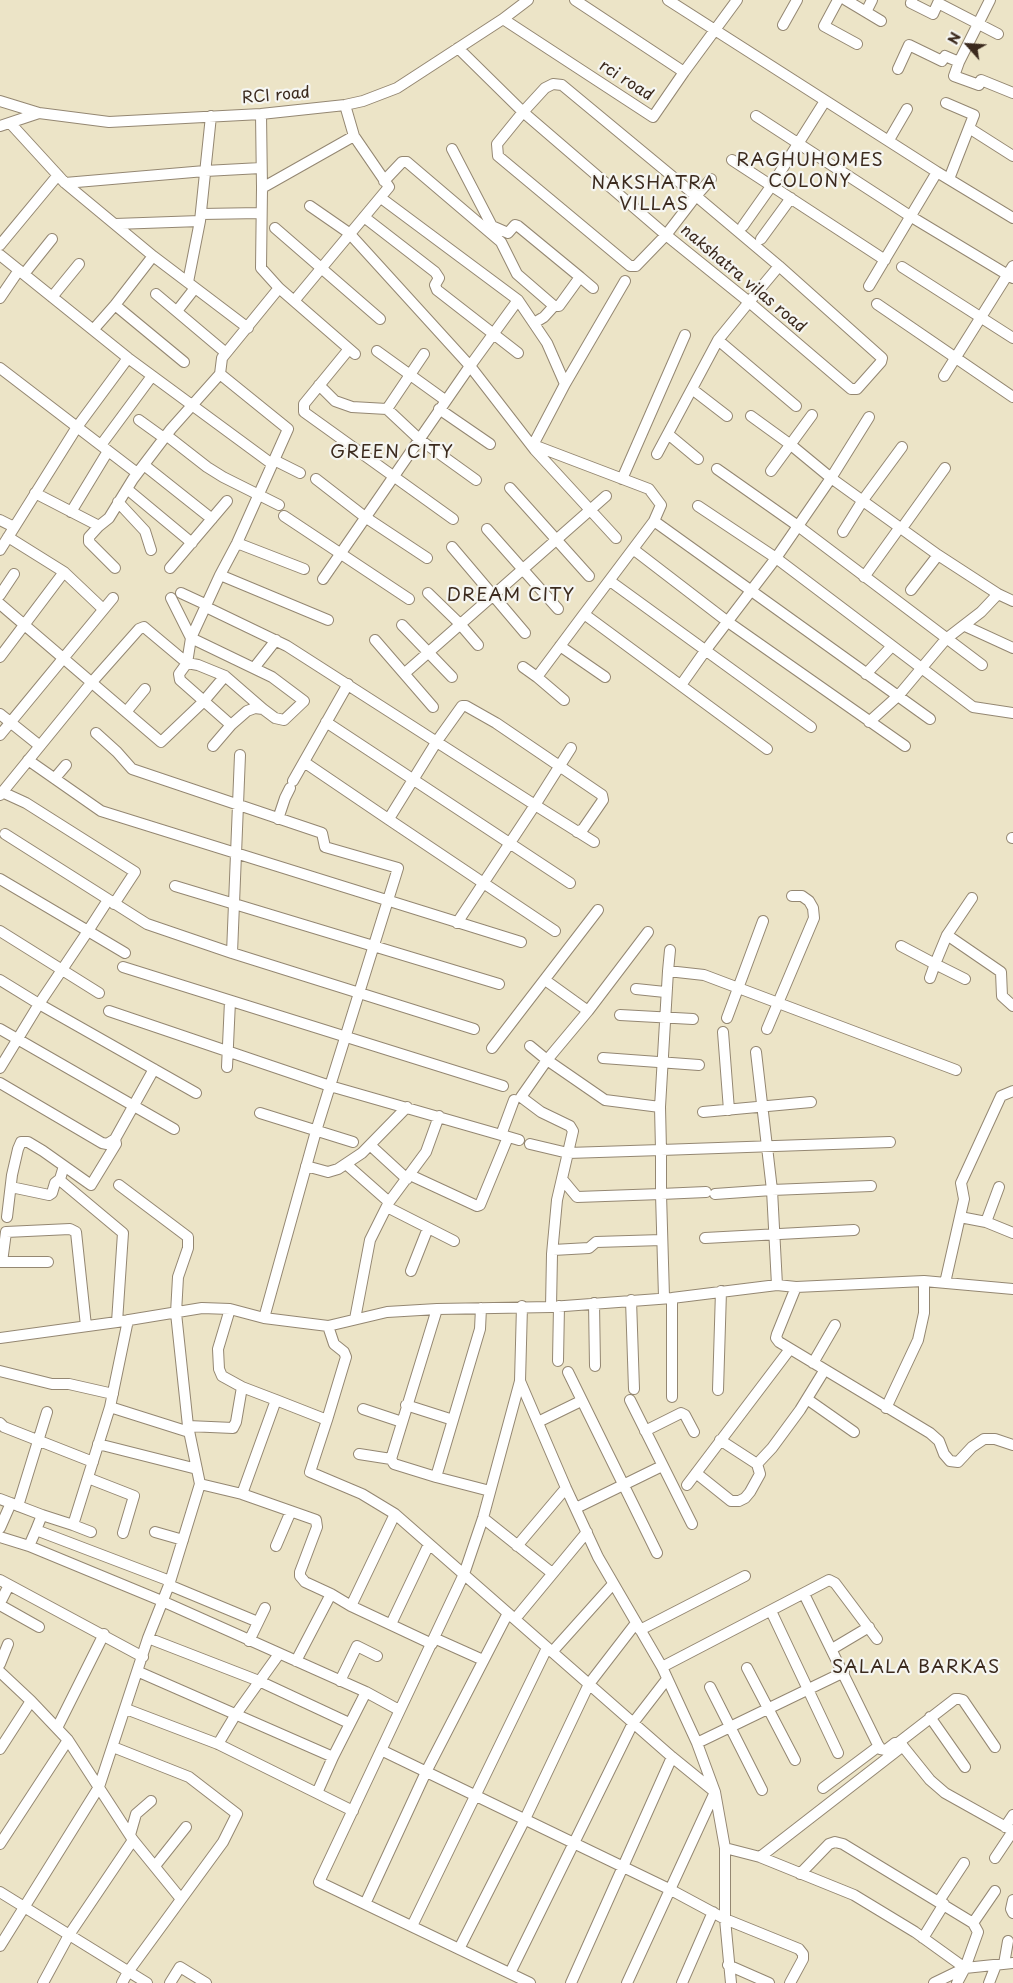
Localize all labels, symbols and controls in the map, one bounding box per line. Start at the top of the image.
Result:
north arrow [943,20,993,70]
text: N [942,29,966,48]
street label: rci road [595,56,657,106]
street label: RCI road [241,83,311,109]
district label: RAGHUHOMES COLONY [736,150,884,192]
district label: NAKSHATRA VILLAS [590,173,718,215]
street label: nakshatra vilas road [676,221,810,337]
district label: GREEN CITY [330,442,454,464]
district label: DREAM CITY [446,585,576,607]
district label: SALALA BARKAS [831,1657,1001,1679]

